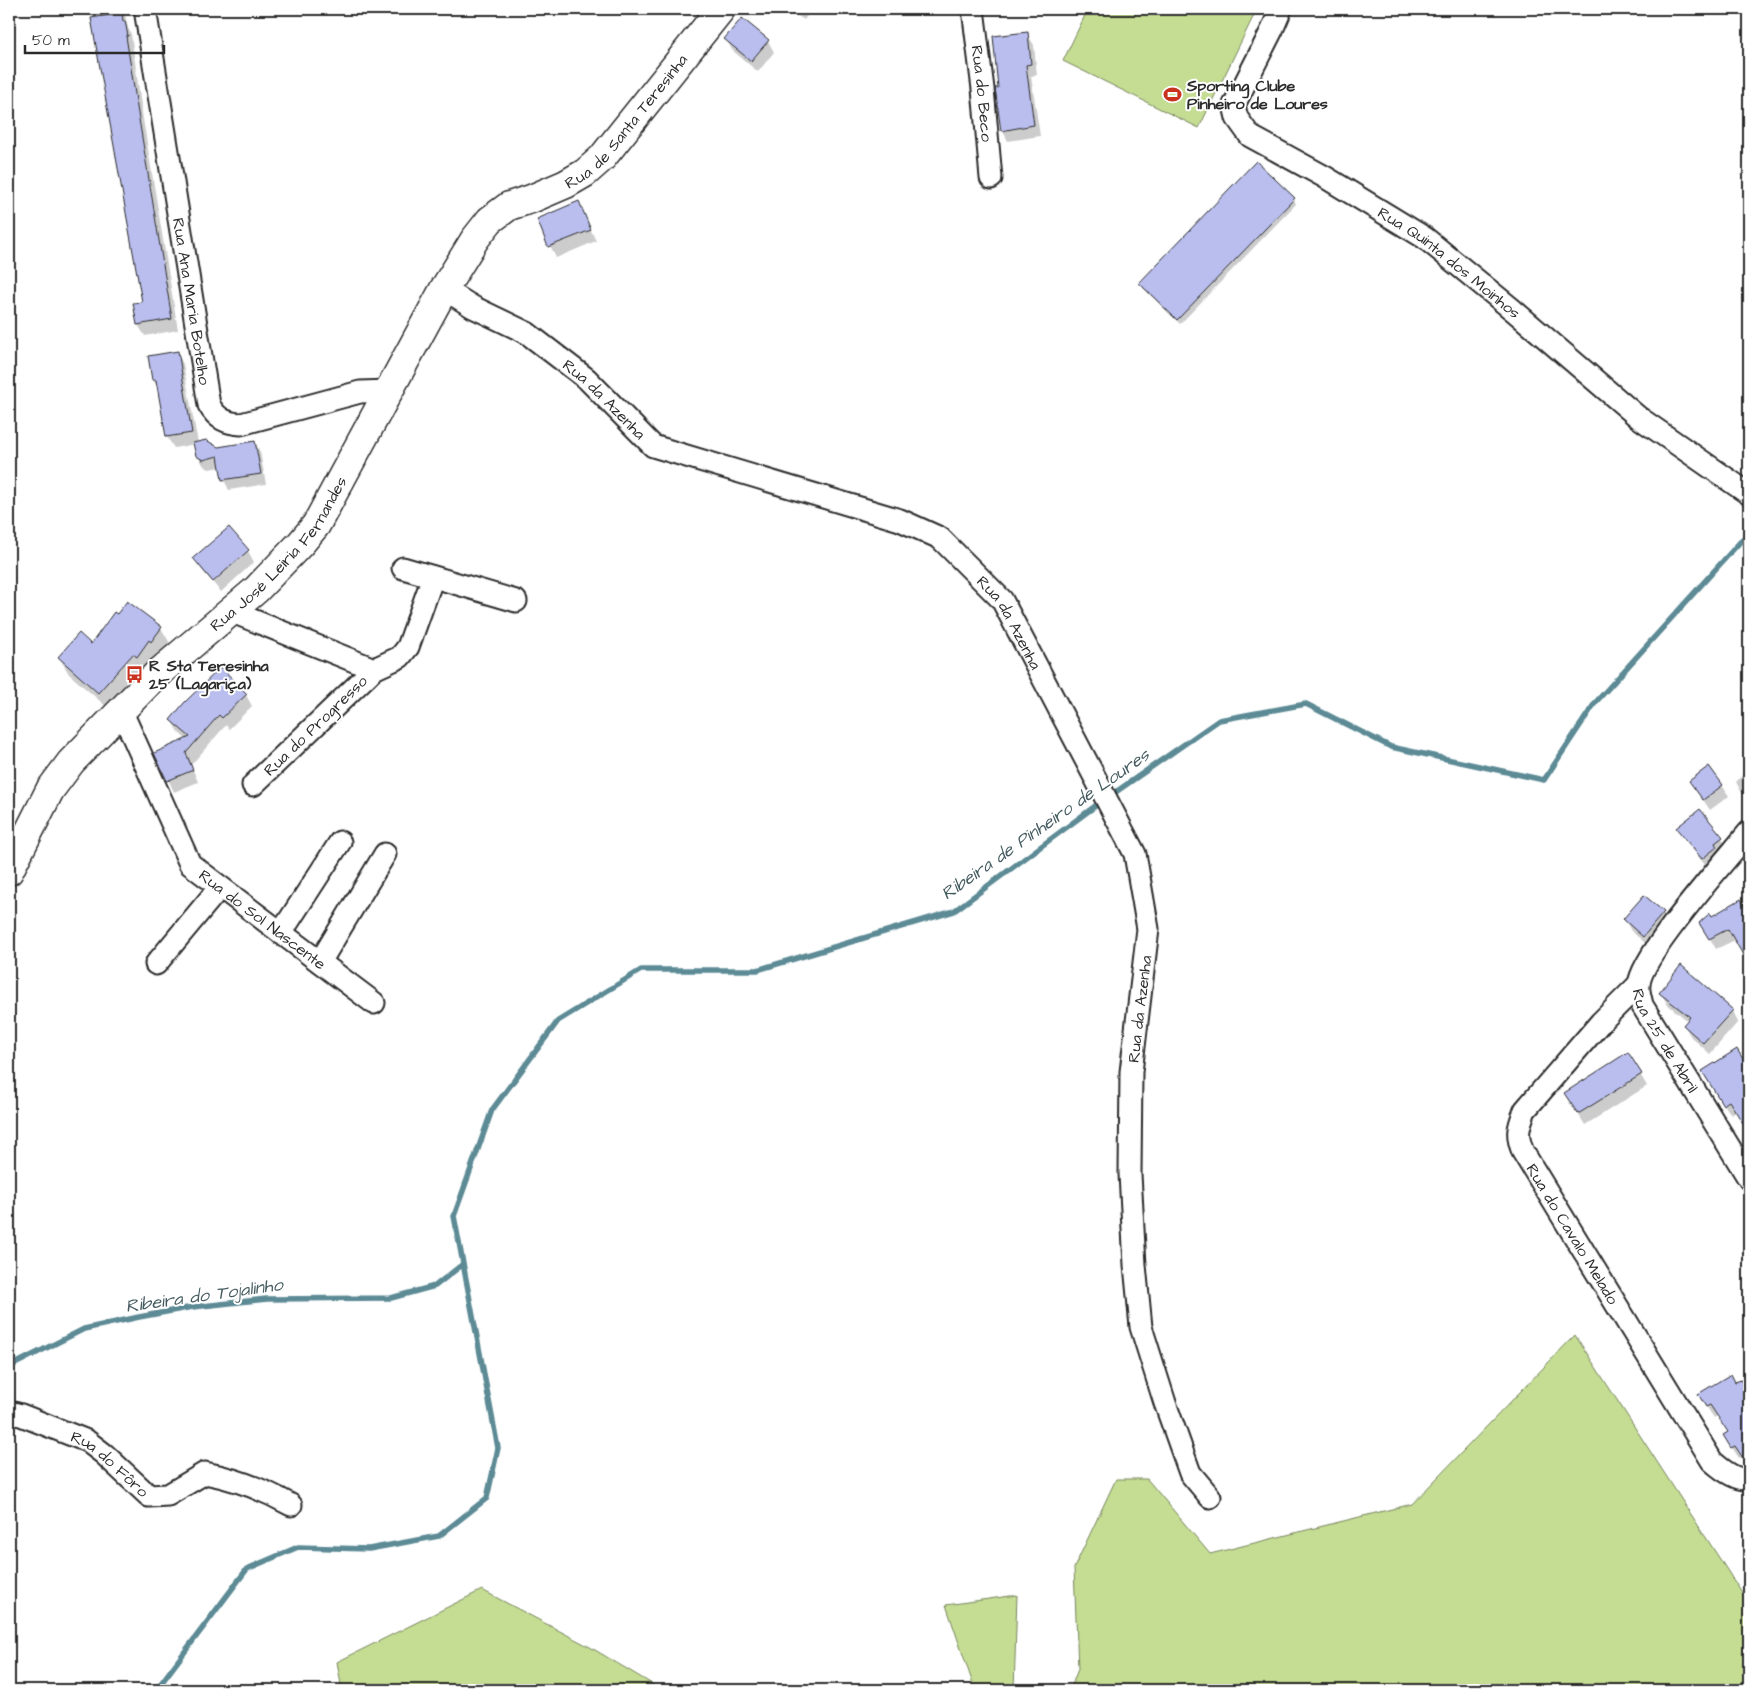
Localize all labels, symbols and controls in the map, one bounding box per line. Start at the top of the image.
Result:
scale bar [25,22,164,54]
text: 50 m [32,30,70,51]
street label: Rua do Beco [966,44,998,143]
street label: Rua de Santa Teresinha [561,50,693,194]
place label: Sporting Clube Pinheiro de Loures [1186,75,1328,115]
sports icon: Sporting Clube Pinheiro de Loures [1163,84,1183,104]
street label: Rua Quinta dos Moinhos [1373,202,1525,324]
street label: Rua Ana Maria Botelho [167,216,216,387]
street label: Rua da Azenha [558,354,650,445]
street label: Rua José Leiria Fernandes [206,473,352,637]
street label: Rua da Azenha [972,571,1046,674]
place label: R Sta Teresinha 25 (Lagariça) [148,655,270,697]
bus stop icon: R Sta Teresinha 25 (Lagariça) [125,664,145,684]
street label: Rua do Progresso [259,670,373,782]
water label: Ribeira de Pinheiro de Loures [936,742,1155,906]
street label: Rua do Sol Nascente [194,865,331,975]
street label: Rua da Azenha [1123,954,1157,1064]
street label: Rua 25 de Abril [1627,987,1703,1097]
street label: Rua do Cavalo Melado [1521,1160,1624,1309]
water label: Ribeira do Tojalinho [124,1272,286,1319]
street label: Rua do Fôro [68,1426,153,1502]

